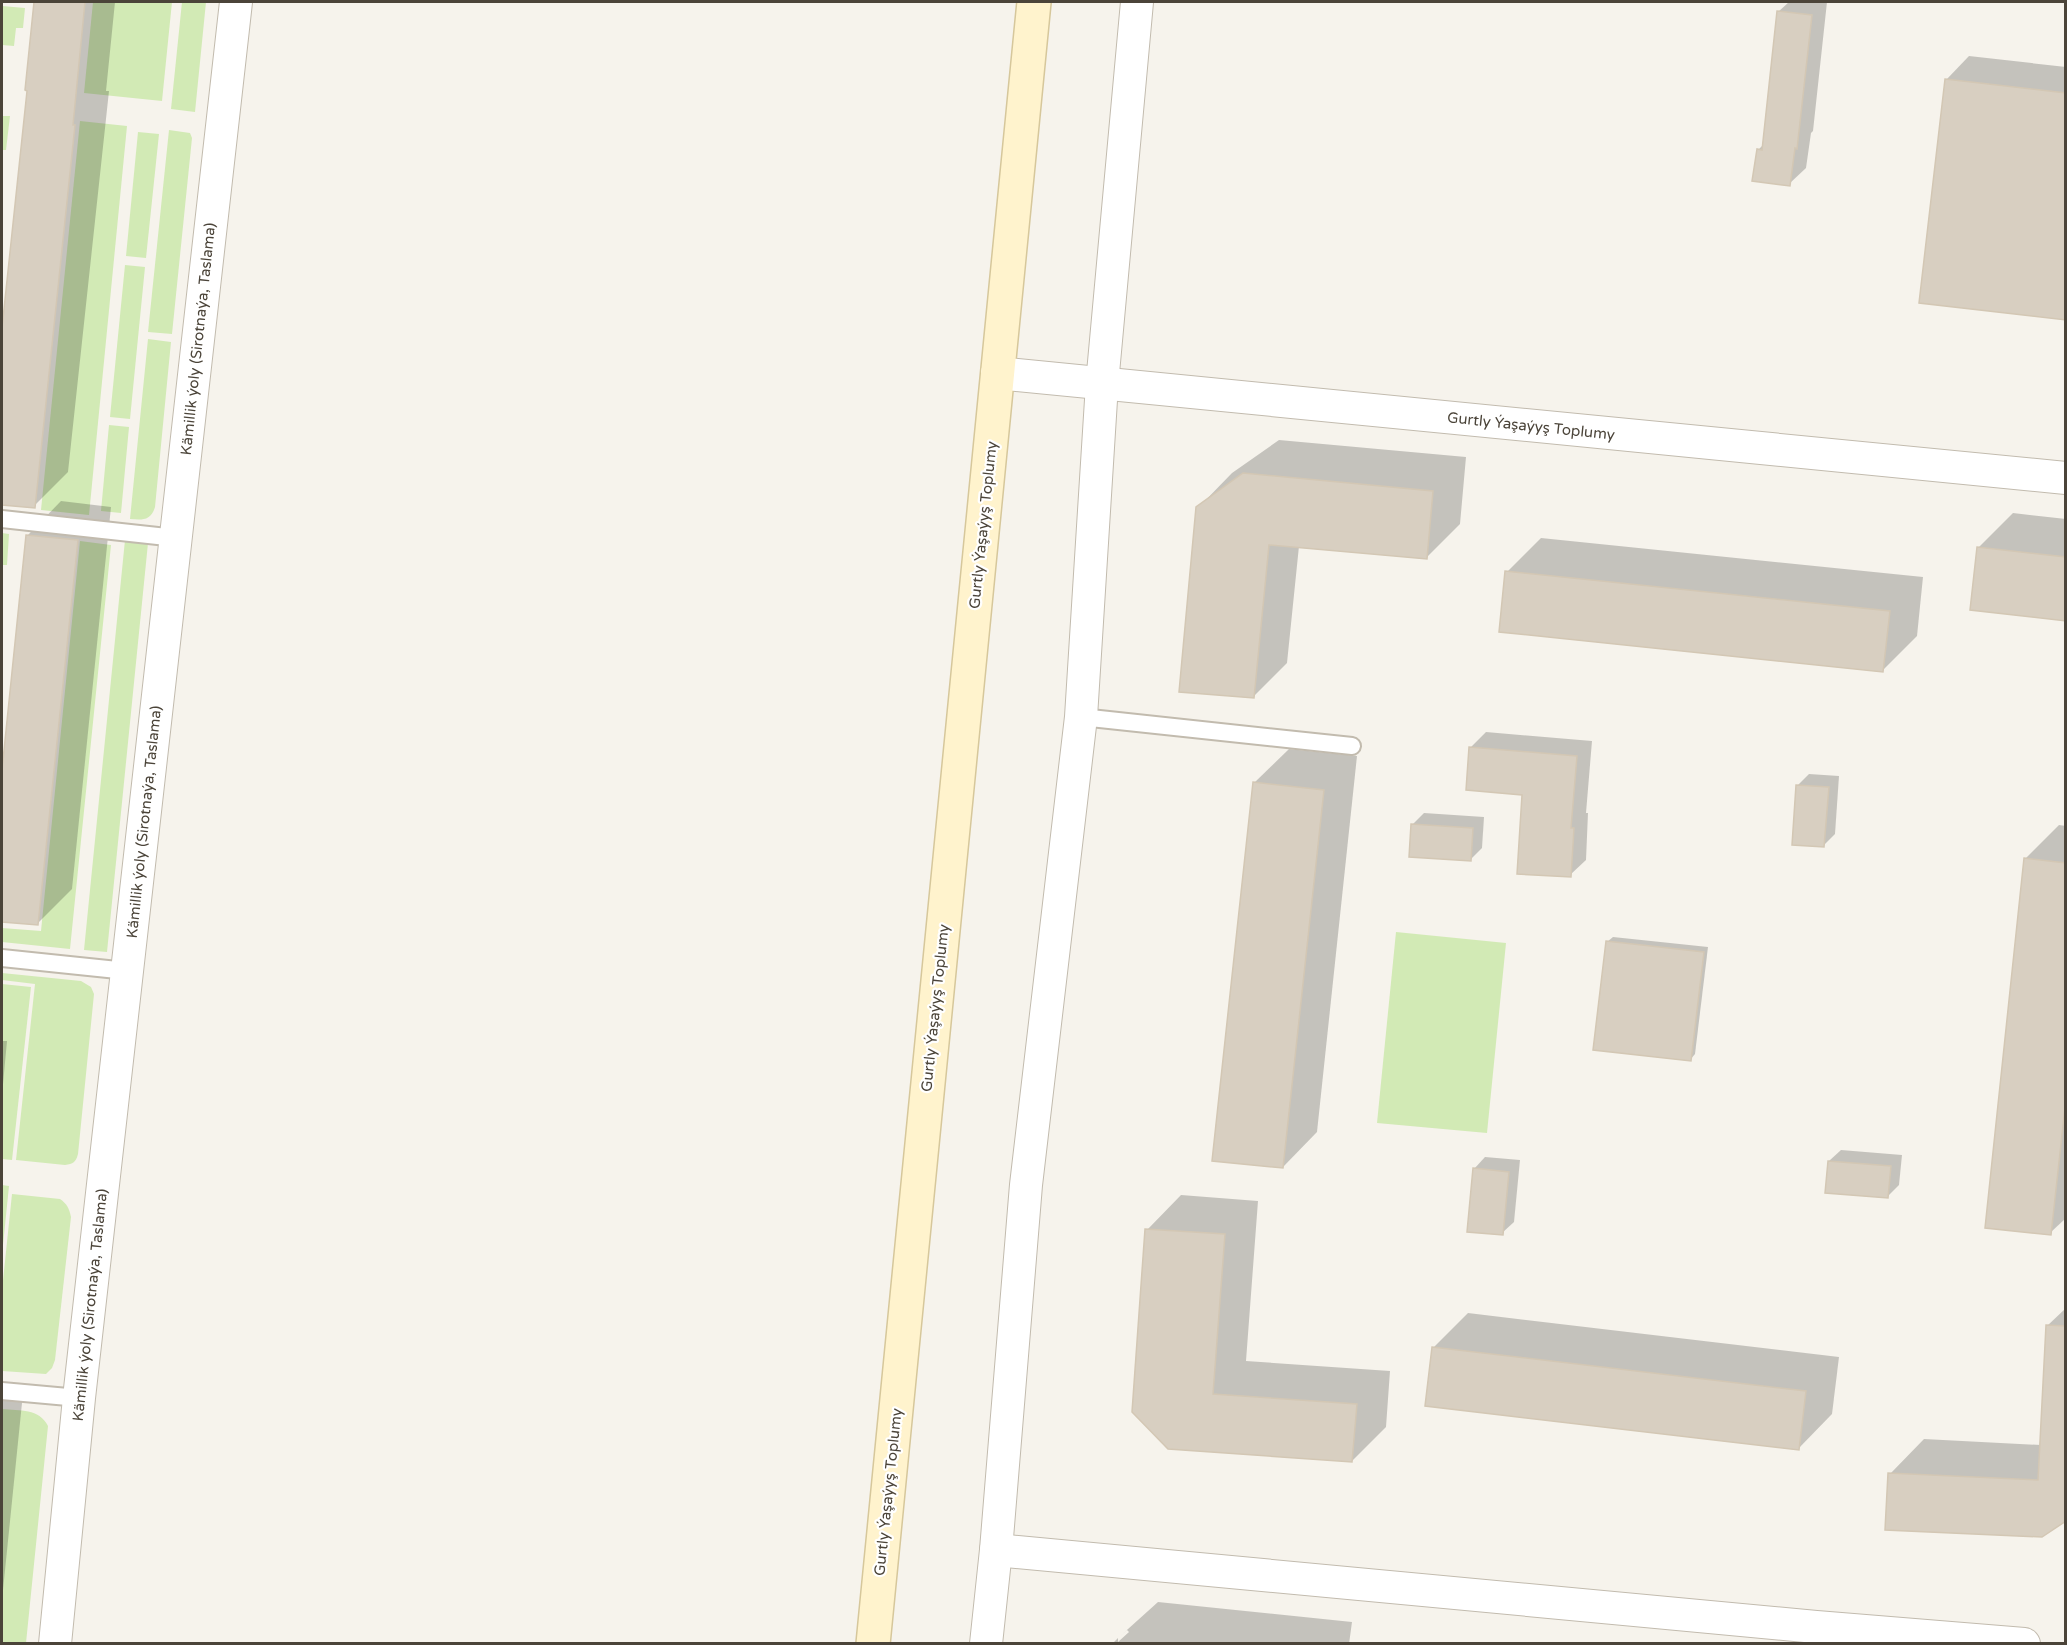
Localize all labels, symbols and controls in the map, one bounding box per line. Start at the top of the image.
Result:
street label: Kämillik ýoly (Sirotnaýa, Taslama) [177,222,219,456]
street label: Gurtly Ýaşaýyş Toplumy [1446,408,1616,444]
street label: Gurtly Ýaşaýyş Toplumy [965,440,1001,610]
street label: Kämillik ýoly (Sirotnaýa, Taslama) [123,705,165,939]
street label: Gurtly Ýaşaýyş Toplumy [917,923,953,1093]
street label: Kämillik ýoly (Sirotnaýa, Taslama) [69,1188,111,1422]
street label: Gurtly Ýaşaýyş Toplumy [870,1407,906,1577]

